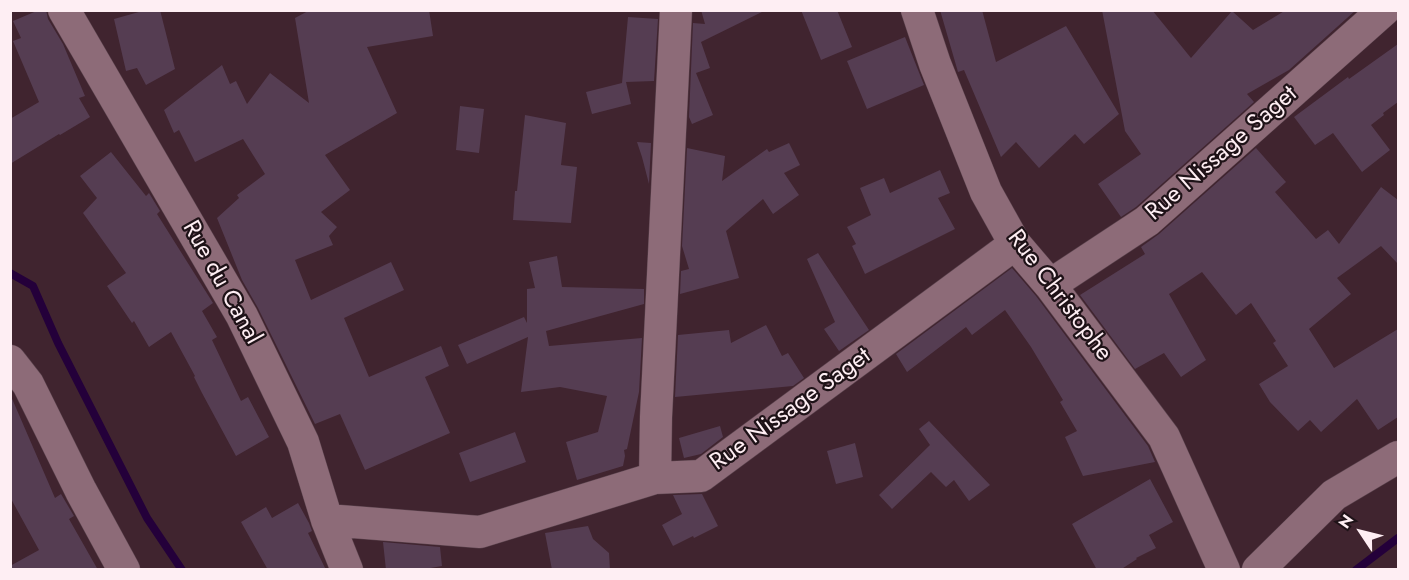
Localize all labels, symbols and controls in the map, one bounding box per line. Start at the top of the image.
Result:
street label: Rue Nissage Saget [1140,80,1304,228]
street label: Rue du Canal [175,216,267,350]
street label: Rue Christophe [1000,225,1118,367]
street label: Rue Nissage Saget [705,342,877,478]
north arrow [1331,502,1391,562]
text: N [1333,510,1359,533]

